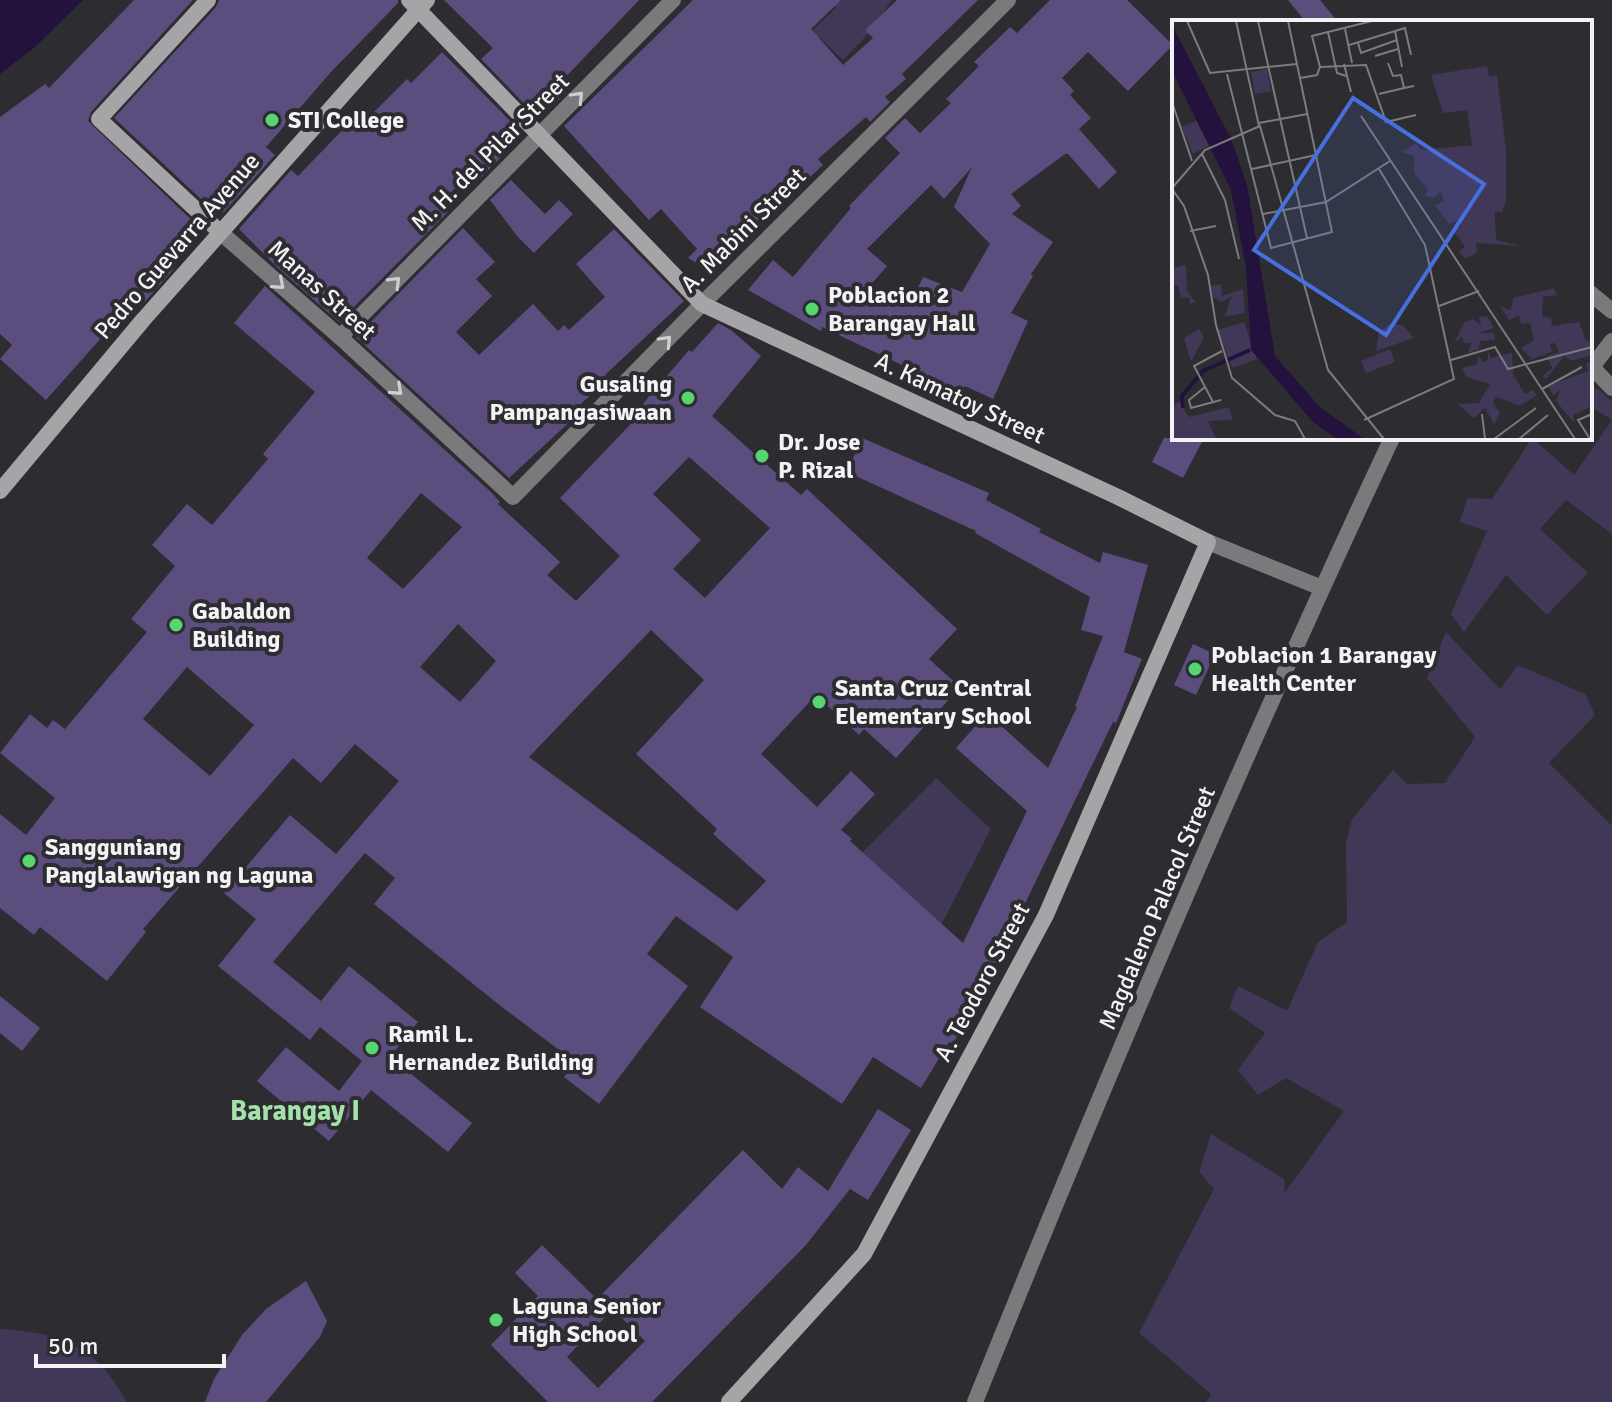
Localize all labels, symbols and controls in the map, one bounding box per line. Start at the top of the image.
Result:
inset map [1172,20,1592,440]
street label: M. H. del Pilar Street [404,66,576,238]
one-way arrow [569,92,583,106]
place label: STI College [288,105,404,135]
marker: STI College [263,111,281,129]
street label: Pedro Guevarra Avenue [88,147,266,345]
street label: A. Mabini Street [674,161,812,299]
street label: Manas Street [262,234,382,346]
one-way arrow [270,274,285,288]
one-way arrow [386,276,400,291]
place label: Poblacion 2 Barangay Hall [828,280,976,338]
marker: Poblacion 2 Barangay Hall [803,300,821,318]
one-way arrow [656,336,671,350]
street label: A. Kamatoy Street [870,346,1050,450]
place label: Gusaling Pampangasiwaan [490,369,672,427]
one-way arrow [388,380,402,395]
marker: Gusaling Pampangasiwaan [679,389,697,407]
place label: Dr. Jose P. Rizal [778,427,861,485]
marker: Dr. Jose P. Rizal [753,447,771,465]
place label: Gabaldon Building [192,596,291,654]
marker: Gabaldon Building [167,616,185,634]
place label: Poblacion 1 Barangay Health Center [1211,640,1436,698]
marker: Poblacion 1 Barangay Health Center [1186,660,1204,678]
place label: Santa Cruz Central Elementary School [835,673,1032,731]
marker: Santa Cruz Central Elementary School [810,693,828,711]
street label: Magdaleno Palacol Street [1092,782,1222,1034]
place label: Sangguniang Panglalawigan ng Laguna [45,832,313,890]
marker: Sangguniang Panglalawigan ng Laguna [20,852,38,870]
street label: A. Teodoro Street [928,898,1036,1066]
place label: Ramil L. Hernandez Building [388,1019,594,1077]
marker: Ramil L. Hernandez Building [363,1039,381,1057]
district label: Barangay I [230,1094,360,1128]
place label: Laguna Senior High School [512,1291,662,1349]
marker: Laguna Senior High School [487,1311,505,1329]
scale bar [36,1318,224,1368]
text: 50 m [48,1331,98,1361]

